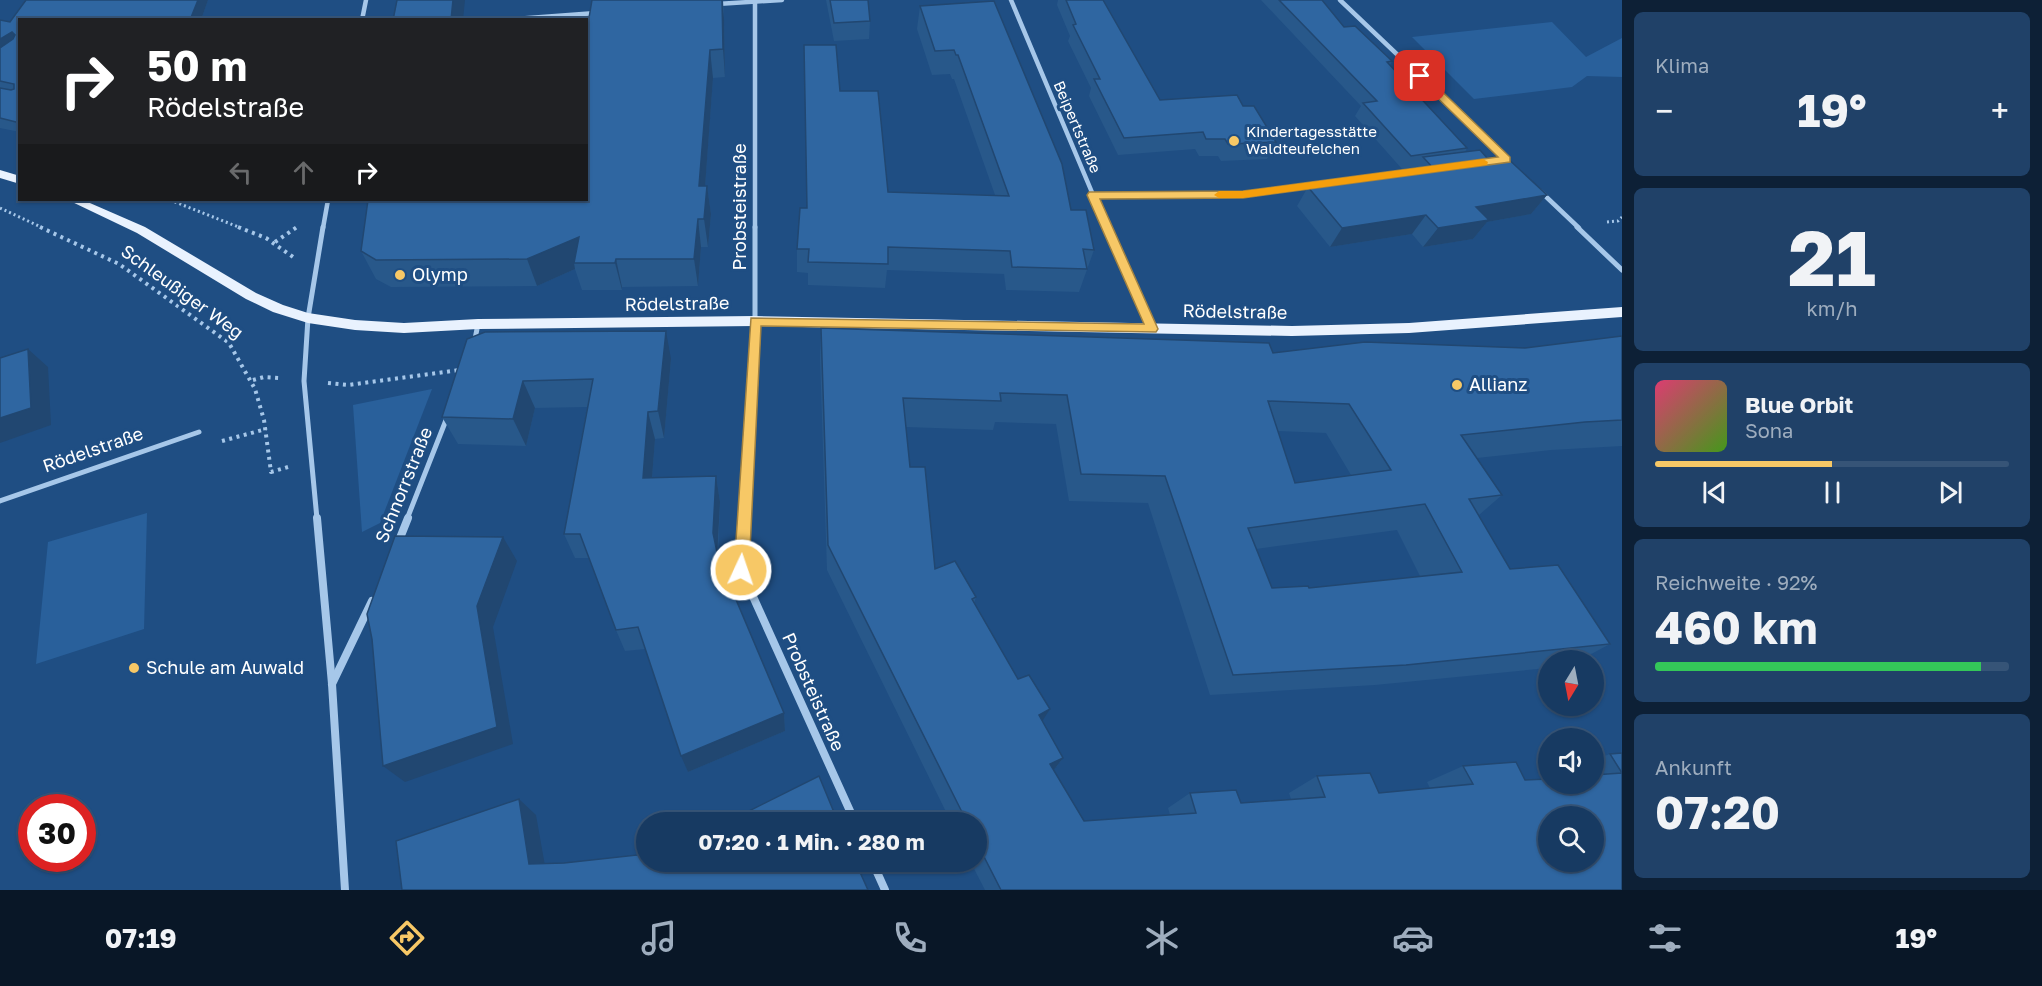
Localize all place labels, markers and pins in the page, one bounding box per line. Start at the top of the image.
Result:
pin [1394,50,1445,101]
place label: Kindertagesstätte Waldteufelchen [1246,122,1377,157]
marker: Kindertagesstätte Waldteufelchen [1227,134,1241,148]
place label: Olymp [412,263,468,285]
marker: Olymp [393,268,407,282]
place label: Allianz [1469,373,1527,395]
marker: Allianz [1450,378,1464,392]
place label: Schule am Auwald [146,656,304,678]
marker: Schule am Auwald [127,661,141,675]

